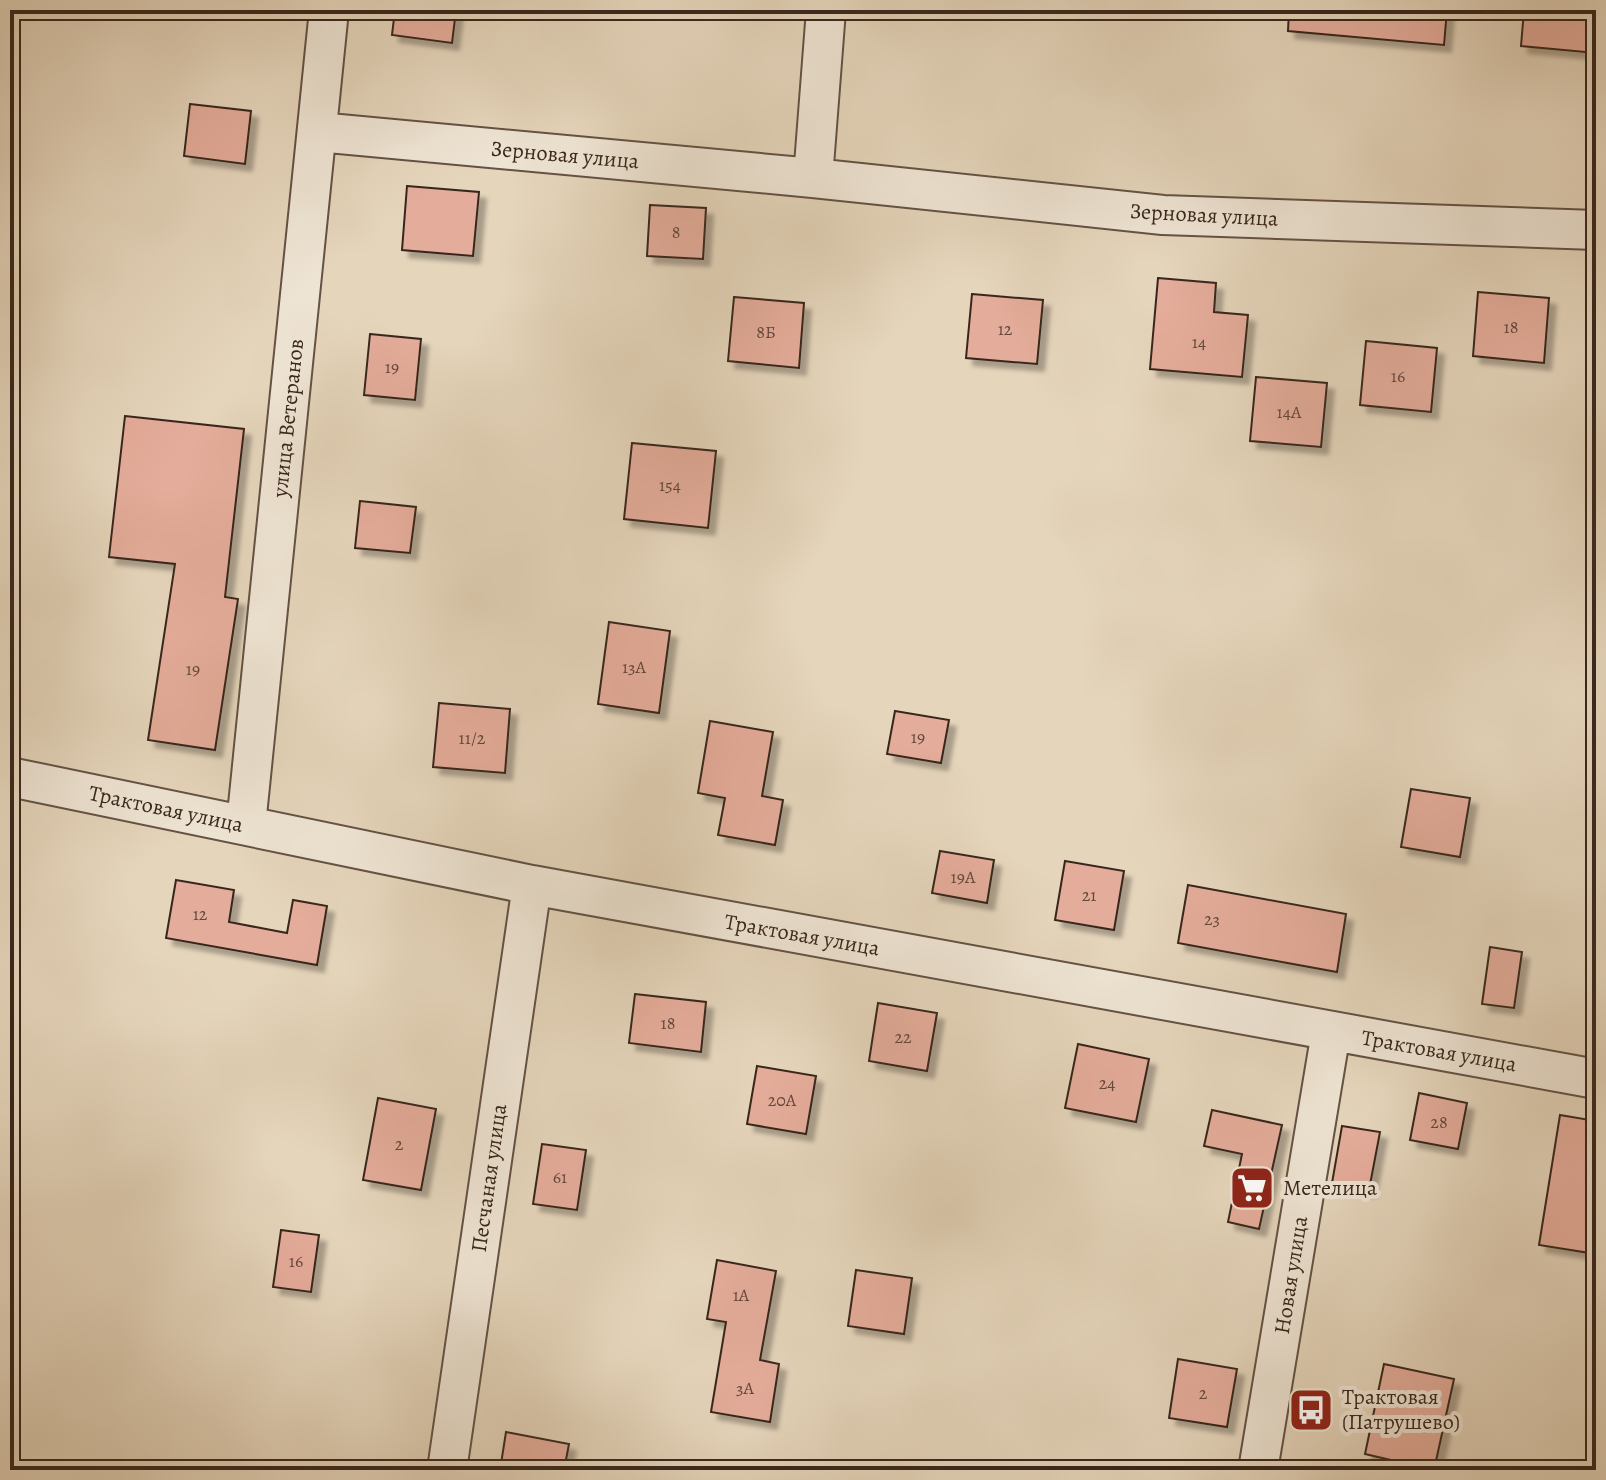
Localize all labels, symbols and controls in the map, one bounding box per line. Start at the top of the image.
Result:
street label: Зерновая улица [490,134,641,176]
street label: Зерновая улица [1129,196,1280,234]
house number: 8 [672,220,680,244]
house number: 18 [1504,315,1518,339]
house number: 12 [998,317,1013,341]
house number: 8Б [756,320,776,344]
house number: 14 [1192,330,1206,354]
street label: улица Ветеранов [265,337,311,500]
house number: 19 [385,355,399,379]
house number: 16 [1391,364,1405,388]
house number: 14А [1277,400,1302,424]
house number: 154 [659,473,681,497]
house number: 13А [622,655,647,679]
house number: 19 [186,657,200,681]
house number: 19 [911,725,925,749]
house number: 11/2 [459,726,486,750]
street label: Трактовая улица [86,778,247,840]
house number: 19А [951,865,976,889]
house number: 21 [1082,883,1096,907]
house number: 12 [193,902,208,926]
street label: Трактовая улица [722,907,883,964]
house number: 23 [1204,907,1220,931]
house number: 18 [661,1011,675,1035]
street label: Трактовая улица [1359,1023,1520,1080]
house number: 22 [894,1025,912,1049]
house number: 24 [1099,1071,1115,1095]
house number: 20А [768,1088,797,1112]
street label: Песчаная улица [464,1101,514,1254]
house number: 28 [1430,1110,1448,1134]
house number: 2 [395,1132,404,1156]
supermarket icon: Метелица [1228,1164,1276,1212]
house number: 61 [553,1165,567,1189]
place label: Метелица [1283,1173,1378,1203]
street label: Новая улица [1267,1213,1315,1336]
house number: 16 [289,1249,303,1273]
house number: 1А [733,1283,750,1307]
house number: 3А [736,1376,754,1400]
house number: 2 [1199,1381,1208,1405]
place label: Трактовая (Патрушево) [1342,1382,1460,1437]
bus stop icon: Трактовая (Патрушево) [1287,1386,1335,1434]

